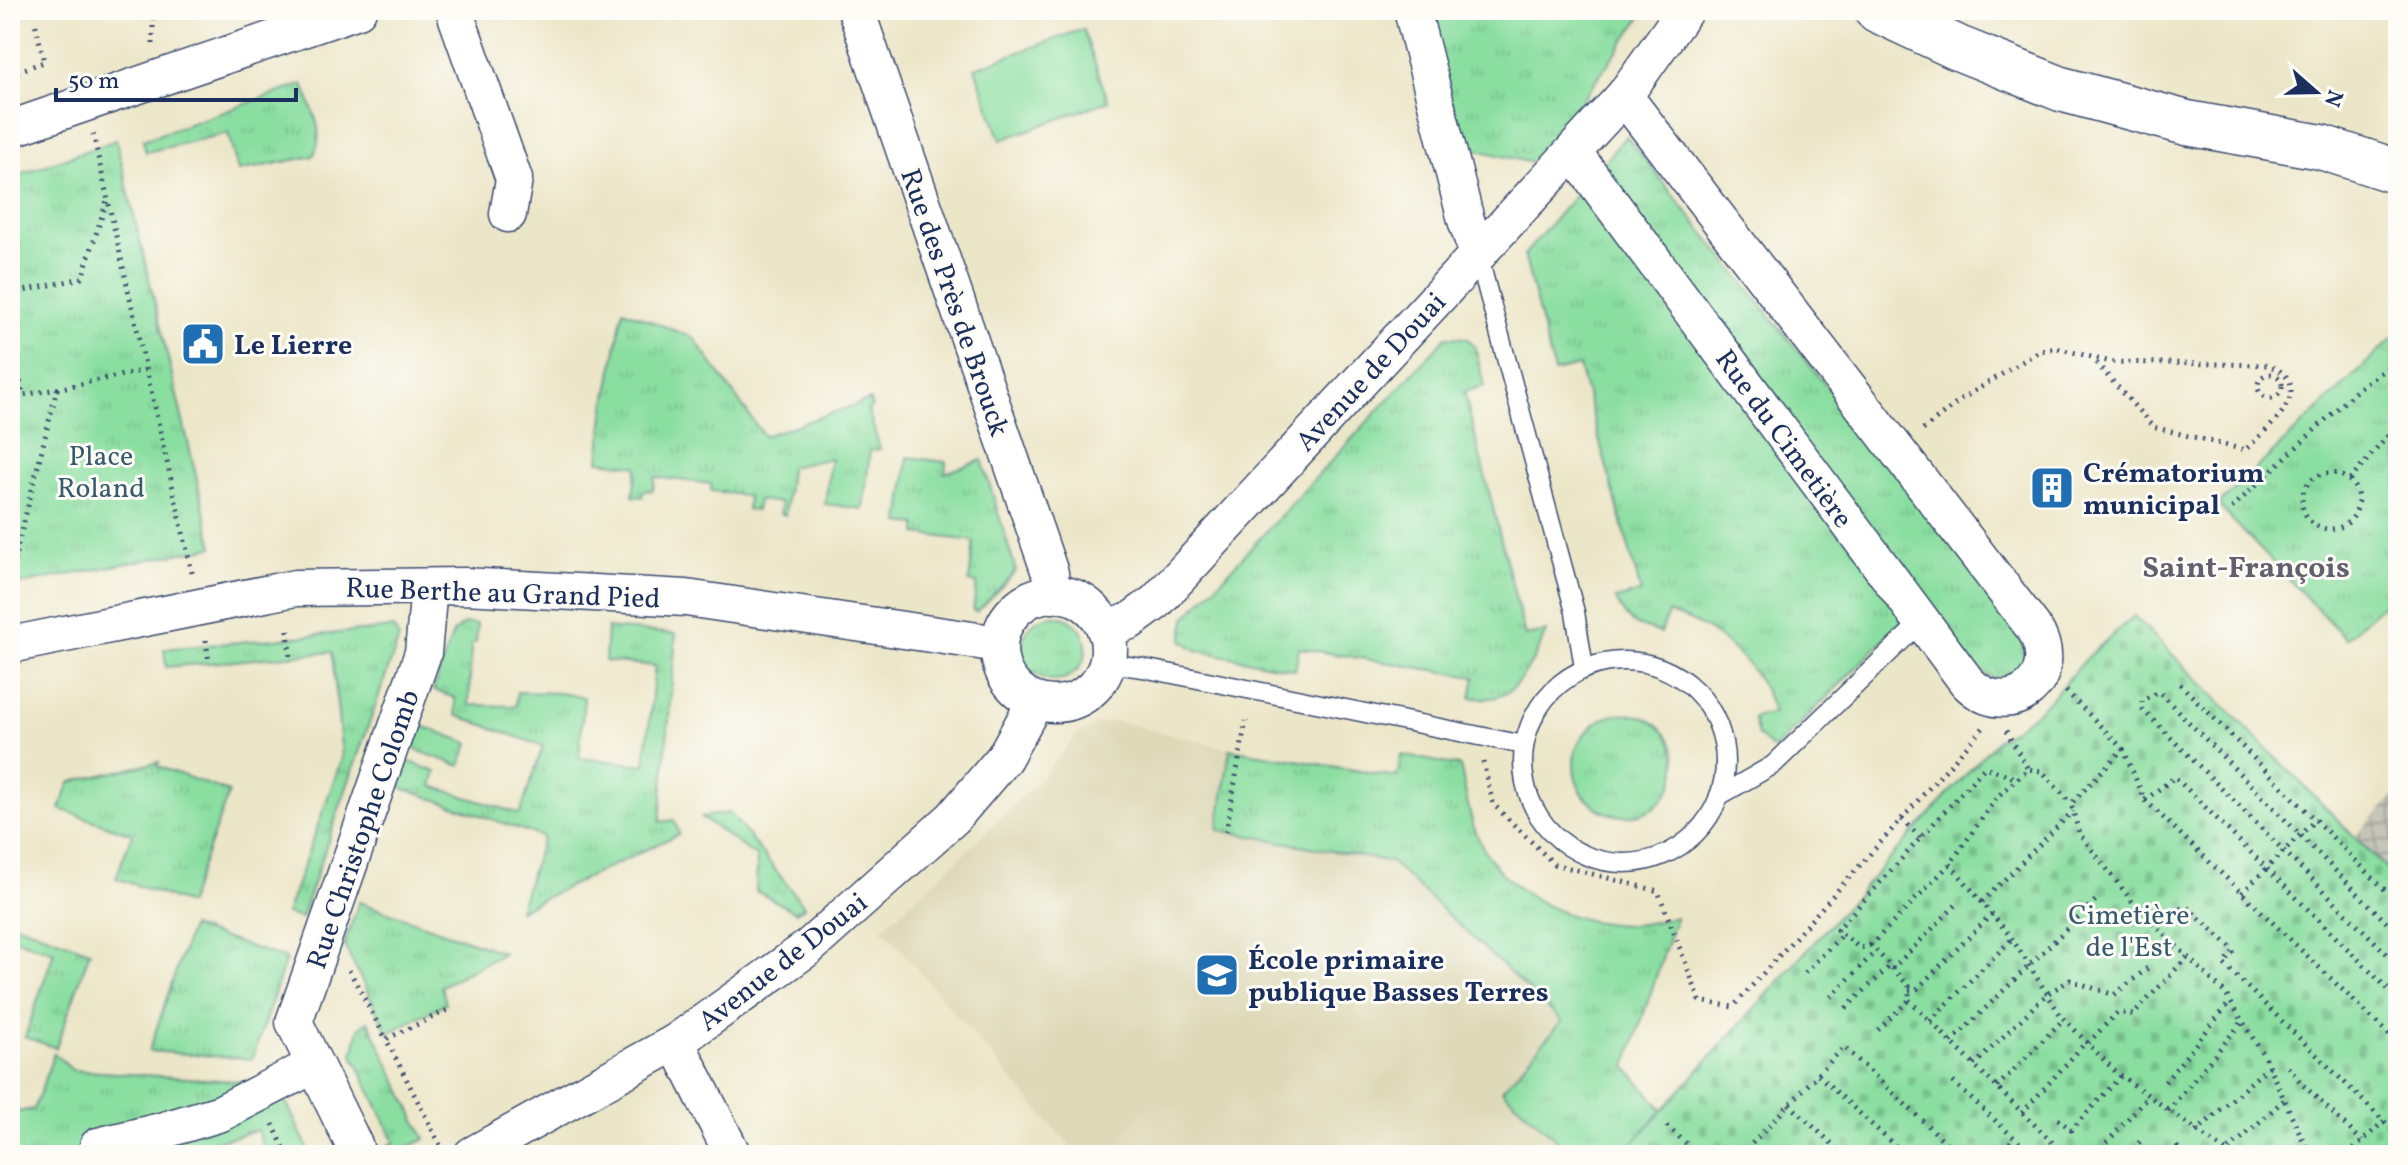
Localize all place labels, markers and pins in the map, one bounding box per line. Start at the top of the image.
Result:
public building icon: Le Lierre [179,320,227,368]
place label: Le Lierre [234,327,352,366]
place label: Crématorium municipal [2083,455,2264,526]
building icon: Crématorium municipal [2028,464,2076,512]
place label: École primaire publique Basses Terres [1248,942,1549,1013]
school or university icon: École primaire publique Basses Terres [1193,951,1241,999]

